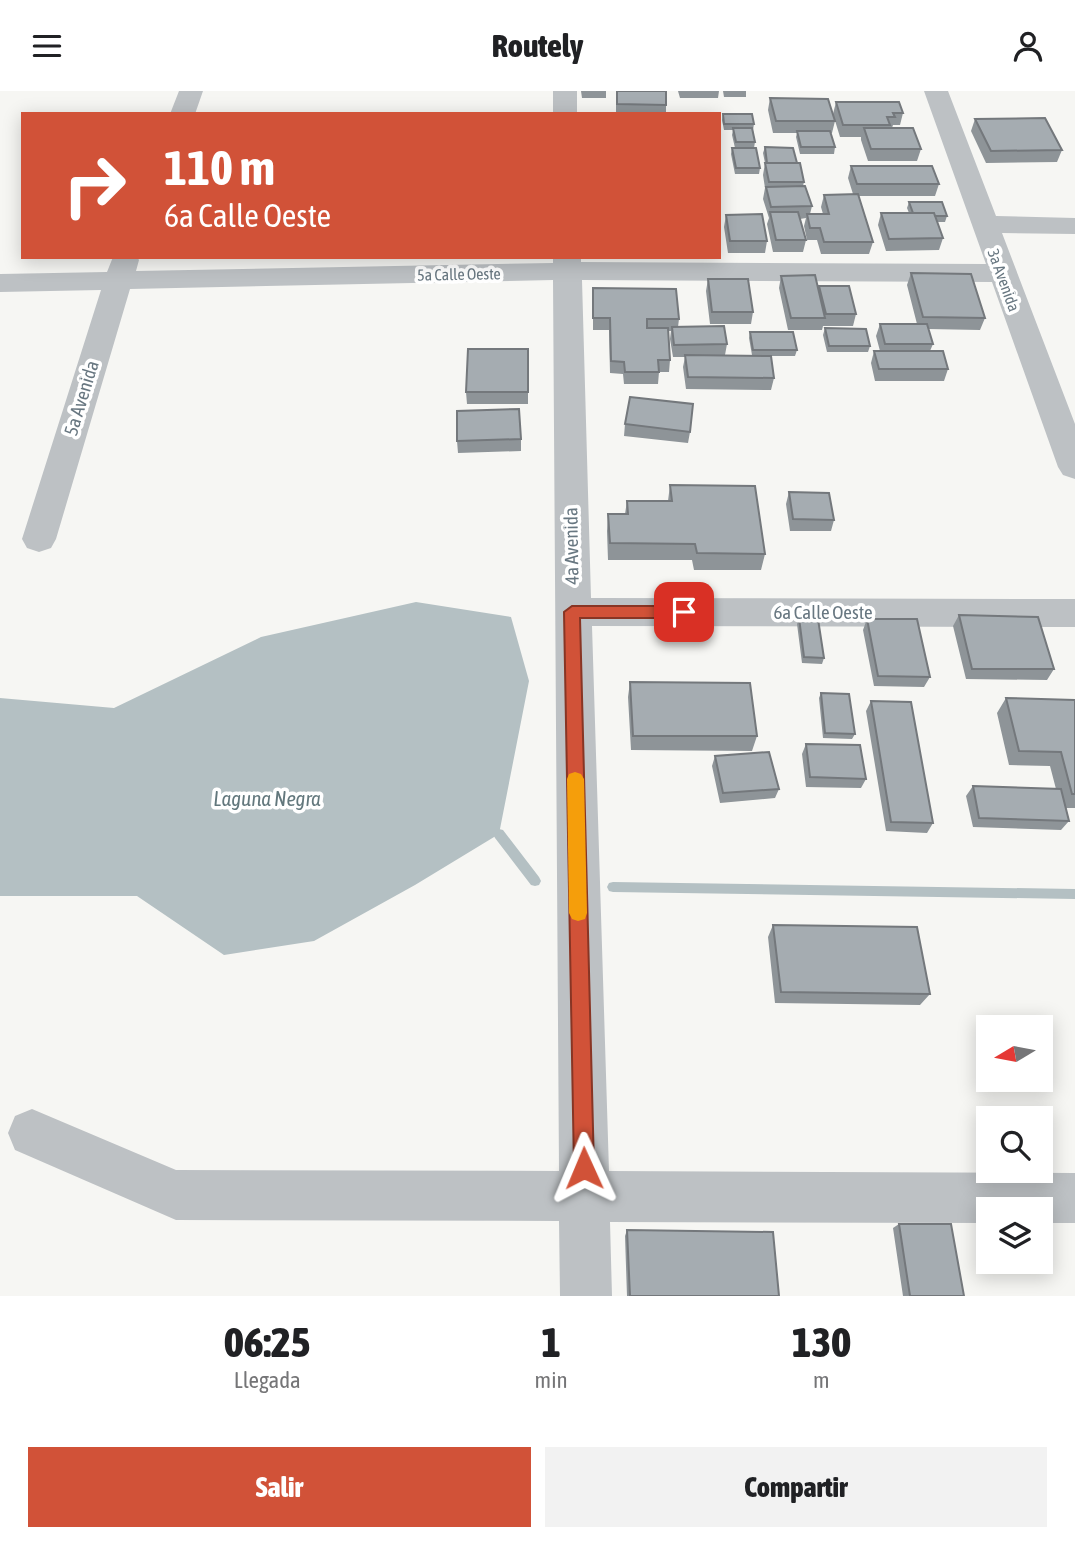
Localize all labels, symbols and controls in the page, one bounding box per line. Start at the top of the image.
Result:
icon: menu [28,27,66,65]
text: Routely [492,27,583,64]
icon: person [1009,27,1047,65]
text: 110 m [164,139,275,195]
icon: right [49,140,140,231]
text: 6a Calle Oeste [164,197,331,234]
street label: 3a Avenida [984,246,1024,314]
street label: 5a Calle Oeste [417,264,501,284]
street label: 5a Avenida [59,358,103,438]
street label: 4a Avenida [559,507,583,585]
pin [654,582,714,642]
icon: arrive [665,593,703,631]
street label: 6a Calle Oeste [773,601,873,623]
water label: Laguna Negra [213,786,321,810]
north arrow [976,1015,1054,1092]
map controls [976,1015,1053,1274]
button: search [976,1106,1053,1183]
position arrow [547,1131,621,1205]
button: layers [976,1197,1053,1274]
text: 06:25 [224,1318,311,1366]
text: 1 [541,1318,561,1366]
text: 130 [792,1318,851,1366]
text: Llegada [234,1367,301,1393]
text: min [535,1367,568,1393]
text: m [813,1367,830,1393]
button: Salir [28,1447,531,1527]
button: Compartir [545,1447,1047,1527]

